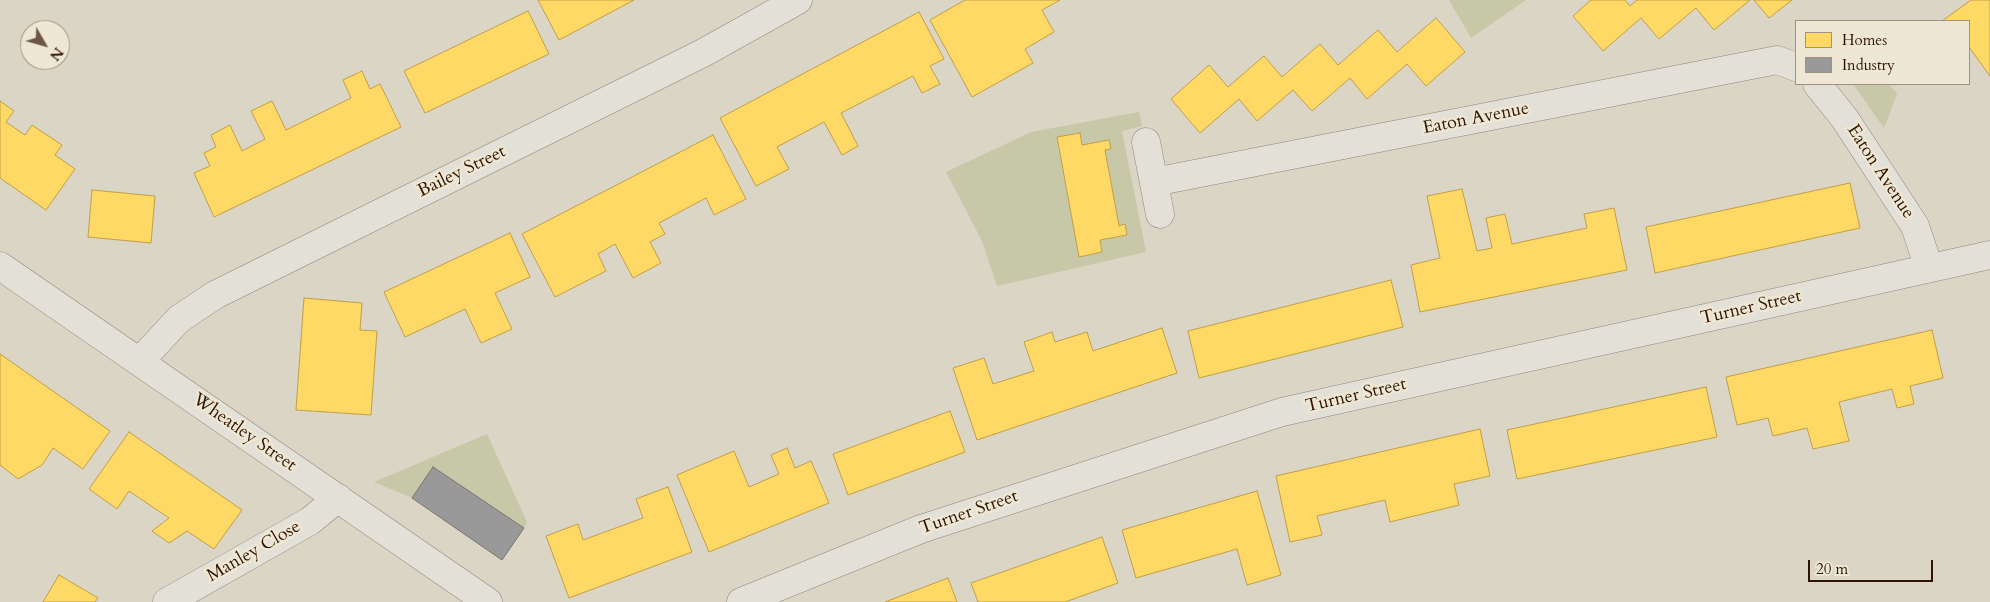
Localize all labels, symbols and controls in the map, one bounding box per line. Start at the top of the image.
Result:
north arrow [20,20,70,70]
legend [1795,20,1970,85]
text: Homes [1842,30,1887,50]
text: N [45,43,68,65]
text: Industry [1842,55,1895,75]
street label: Eaton Avenue [1421,98,1531,140]
street label: Eaton Avenue [1842,121,1918,223]
street label: Bailey Street [414,141,510,203]
street label: Turner Street [1699,286,1803,330]
street label: Turner Street [1304,374,1408,418]
street label: Wheatley Street [188,389,300,477]
street label: Turner Street [917,486,1021,540]
street label: Manley Close [203,517,305,587]
scale bar [1810,550,1935,582]
text: 20 m [1816,559,1848,579]

